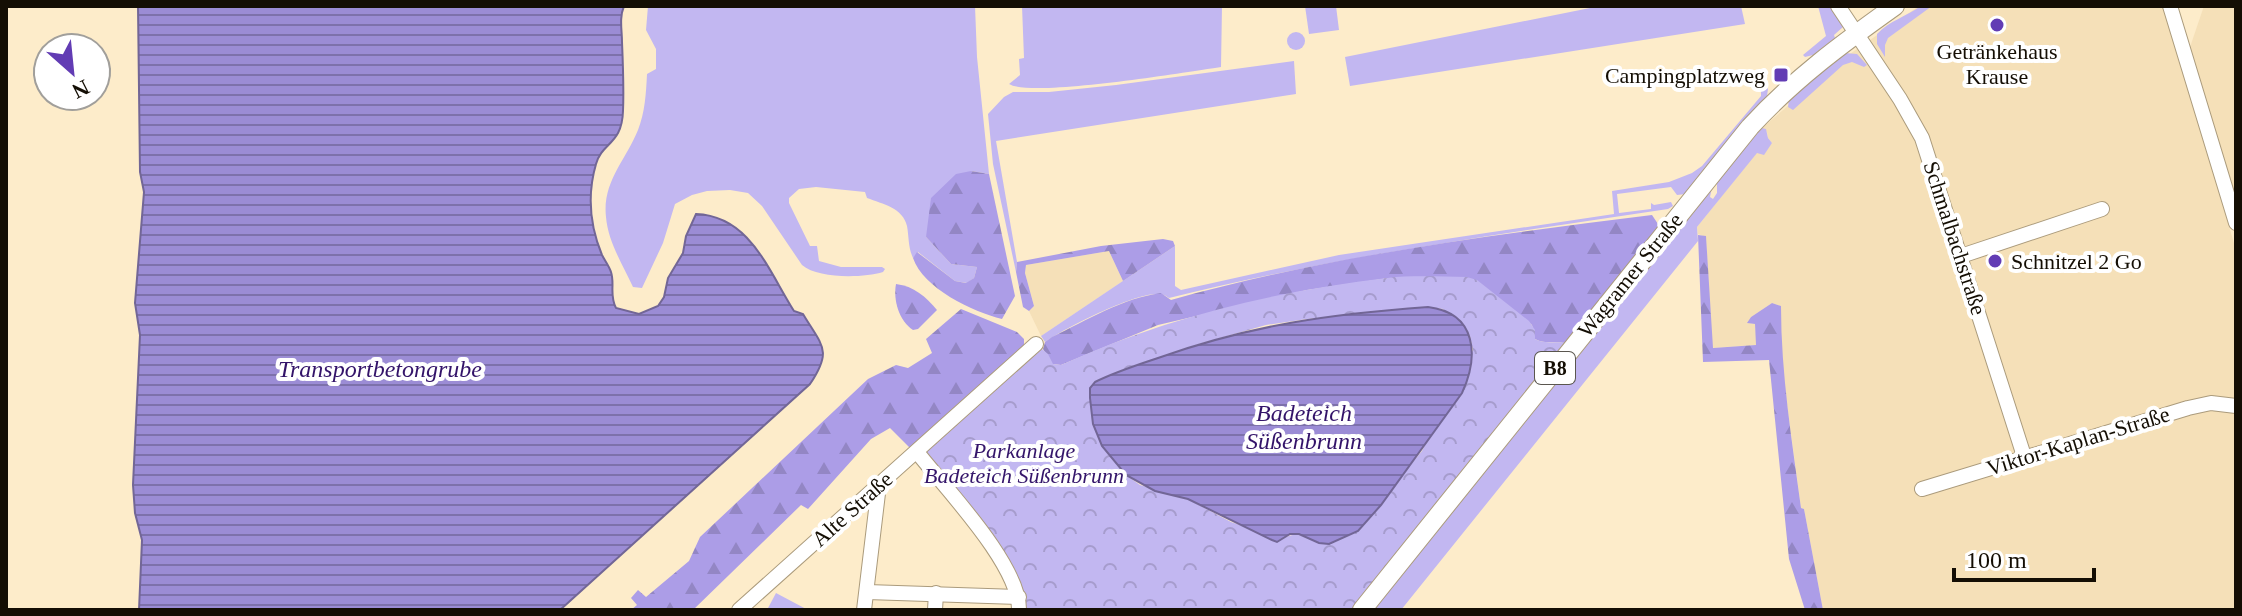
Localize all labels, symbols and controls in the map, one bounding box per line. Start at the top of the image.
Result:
marker: Getränkehaus Krause [1988,16,2006,34]
north arrow [32,32,112,112]
place label: Getränkehaus Krause [1937,39,2057,89]
place label: Campingplatzweg [1605,63,1765,88]
marker: Campingplatzweg [1772,66,1790,84]
text: N [68,75,94,104]
street label: Schmalbachstraße [1918,158,1992,318]
street label: Wagramer Straße [1572,208,1688,342]
place label: Schnitzel 2 Go [2011,249,2142,274]
marker: Schnitzel 2 Go [1986,252,2004,270]
road number: B8 [1535,352,1575,384]
water label: Transportbetongrube [278,356,482,382]
water label: Badeteich Süßenbrunn [1246,400,1362,454]
street label: Viktor-Kaplan-Straße [1983,401,2173,481]
park label: Parkanlage Badeteich Süßenbrunn [924,438,1124,488]
street label: Alte Straße [807,466,897,552]
scale bar [1954,532,2094,582]
text: 100 m [1966,547,2027,573]

